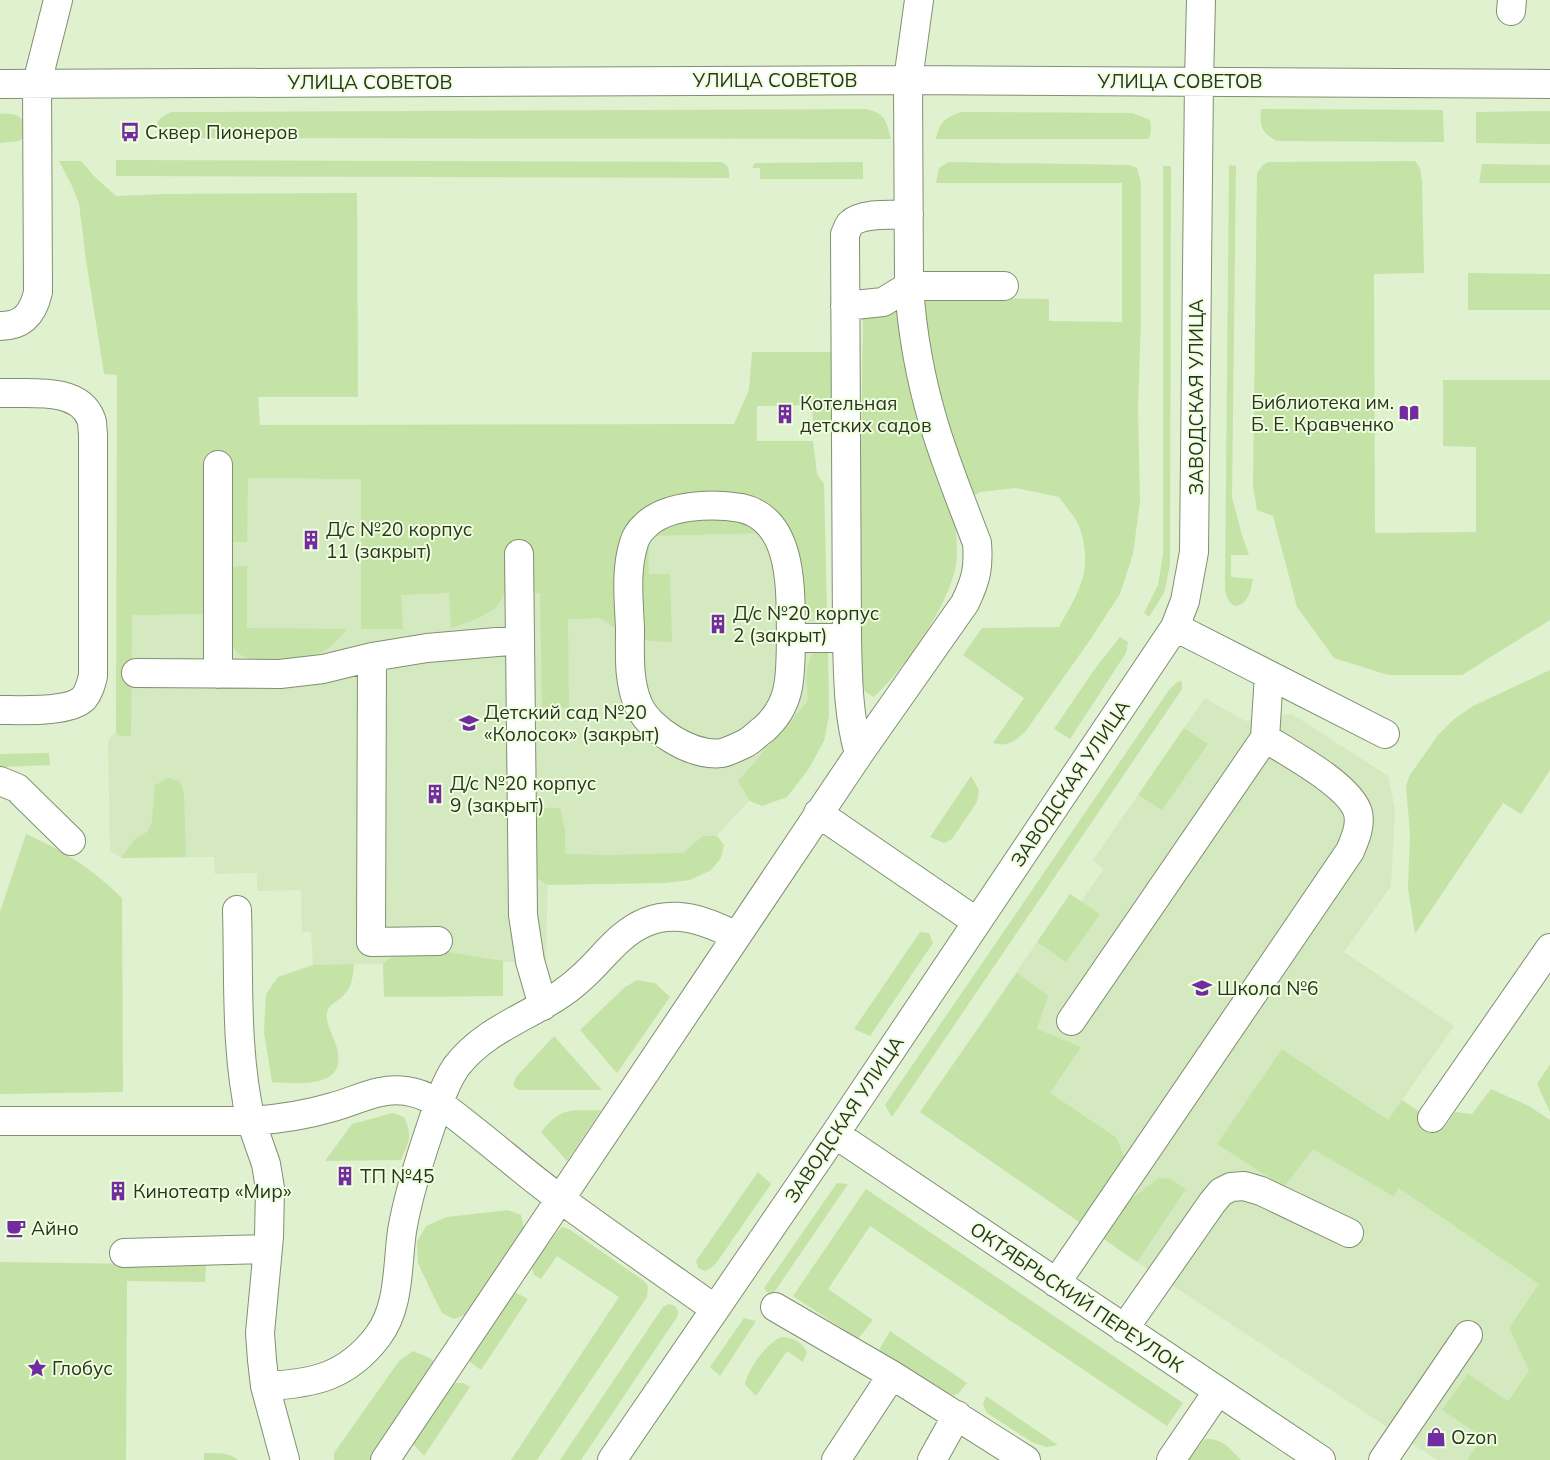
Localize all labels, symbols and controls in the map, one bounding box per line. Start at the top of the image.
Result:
street label: УЛИЦА СОВЕТОВ [691,68,858,92]
street label: УЛИЦА СОВЕТОВ [1096,69,1263,93]
street label: УЛИЦА СОВЕТОВ [286,70,453,94]
place label: Сквер Пионеров [145,120,298,144]
bus stop icon: Сквер Пионеров [119,121,141,143]
street label: ЗАВОДСКАЯ УЛИЦА [1184,299,1208,495]
place label: Библиотека им. Б. Е. Кравченко [1251,390,1394,436]
place label: Котельная детских садов [800,391,931,437]
library icon: Библиотека им. Б. Е. Кравченко [1398,402,1420,424]
building icon: Котельная детских садов [774,403,796,425]
place label: Д/с №20 корпус 11 (закрыт) [326,517,472,563]
building icon: Д/с №20 корпус 11 (закрыт) [300,529,322,551]
place label: Д/с №20 корпус 2 (закрыт) [733,601,879,647]
building icon: Д/с №20 корпус 2 (закрыт) [707,613,729,635]
street label: ЗАВОДСКАЯ УЛИЦА [1005,695,1135,871]
place label: Детский сад №20 «Колосок» (закрыт) [484,700,660,746]
school or university icon: Детский сад №20 «Колосок» (закрыт) [458,712,480,734]
place label: Д/с №20 корпус 9 (закрыт) [450,771,596,817]
building icon: Д/с №20 корпус 9 (закрыт) [424,783,446,805]
place label: Школа №6 [1217,976,1318,1000]
school or university icon: Школа №6 [1191,977,1213,999]
street label: ЗАВОДСКАЯ УЛИЦА [779,1031,909,1207]
place label: ТП №45 [360,1164,434,1188]
building icon: ТП №45 [334,1165,356,1187]
place label: Кинотеатр «Мир» [133,1179,291,1203]
building icon: Кинотеатр «Мир» [107,1180,129,1202]
place label: Айно [31,1216,79,1240]
cafe icon: Айно [5,1217,27,1239]
street label: ОКТЯБРЬСКИЙ ПЕРЕУЛОК [966,1217,1189,1378]
place label: Глобус [52,1356,113,1380]
place icon: Глобус [26,1357,48,1379]
place label: Ozon [1451,1425,1497,1449]
shop icon: Ozon [1425,1426,1447,1448]

